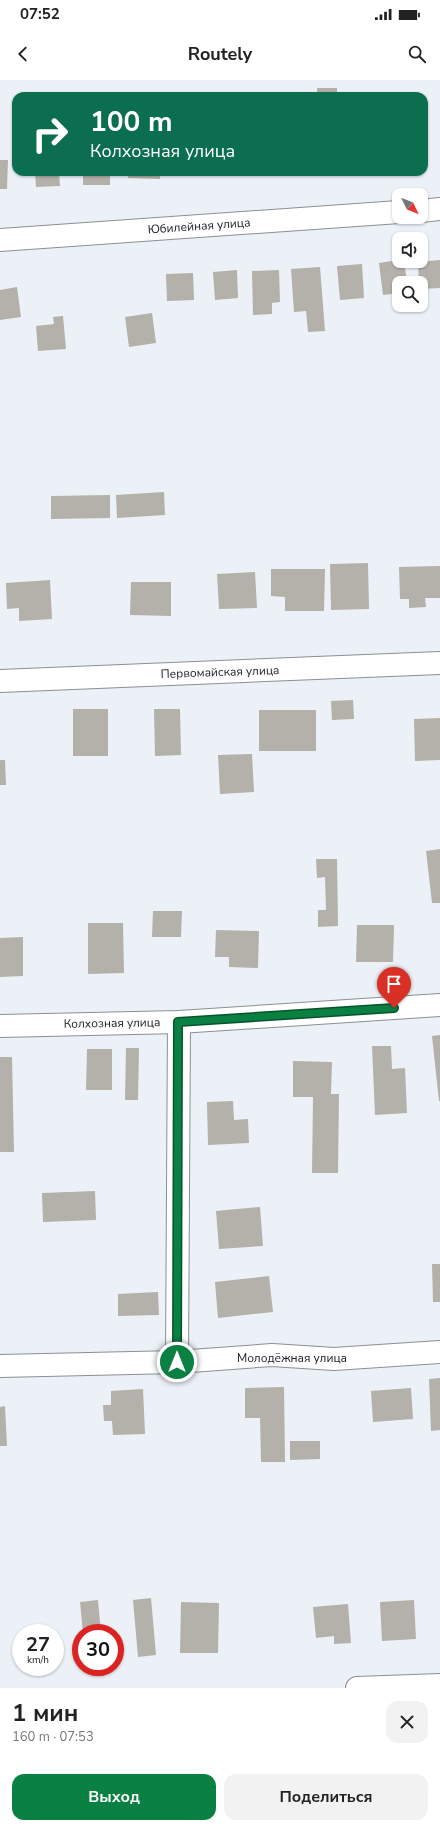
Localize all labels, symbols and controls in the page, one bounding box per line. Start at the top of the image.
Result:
text: 07:52 [20,4,60,24]
text: Routely [188,42,252,66]
icon: back [12,43,34,65]
icon: search [406,43,428,65]
text: 100 m [90,103,173,141]
icon: right [24,108,76,160]
text: Колхозная улица [90,139,235,163]
north arrow [392,188,428,224]
map controls [392,188,428,312]
street label: Юбилейная улица [147,214,251,238]
button: sound [392,232,428,268]
button: search [392,276,428,312]
street label: Первомайская улица [160,662,280,682]
pin [377,967,411,1008]
icon: arrive [383,973,405,995]
street label: Колхозная улица [63,1014,161,1032]
position arrow [156,1341,198,1383]
street label: Молодёжная улица [237,1350,347,1366]
speed limit sign: 30 [72,1624,124,1676]
text: 27 [26,1631,50,1658]
text: km/h [27,1653,49,1667]
text: 1 мин [12,1697,78,1729]
button: close [386,1701,428,1743]
text: 160 m · 07:53 [12,1728,94,1746]
button: Выход [12,1774,216,1820]
button: Поделиться [224,1774,428,1820]

